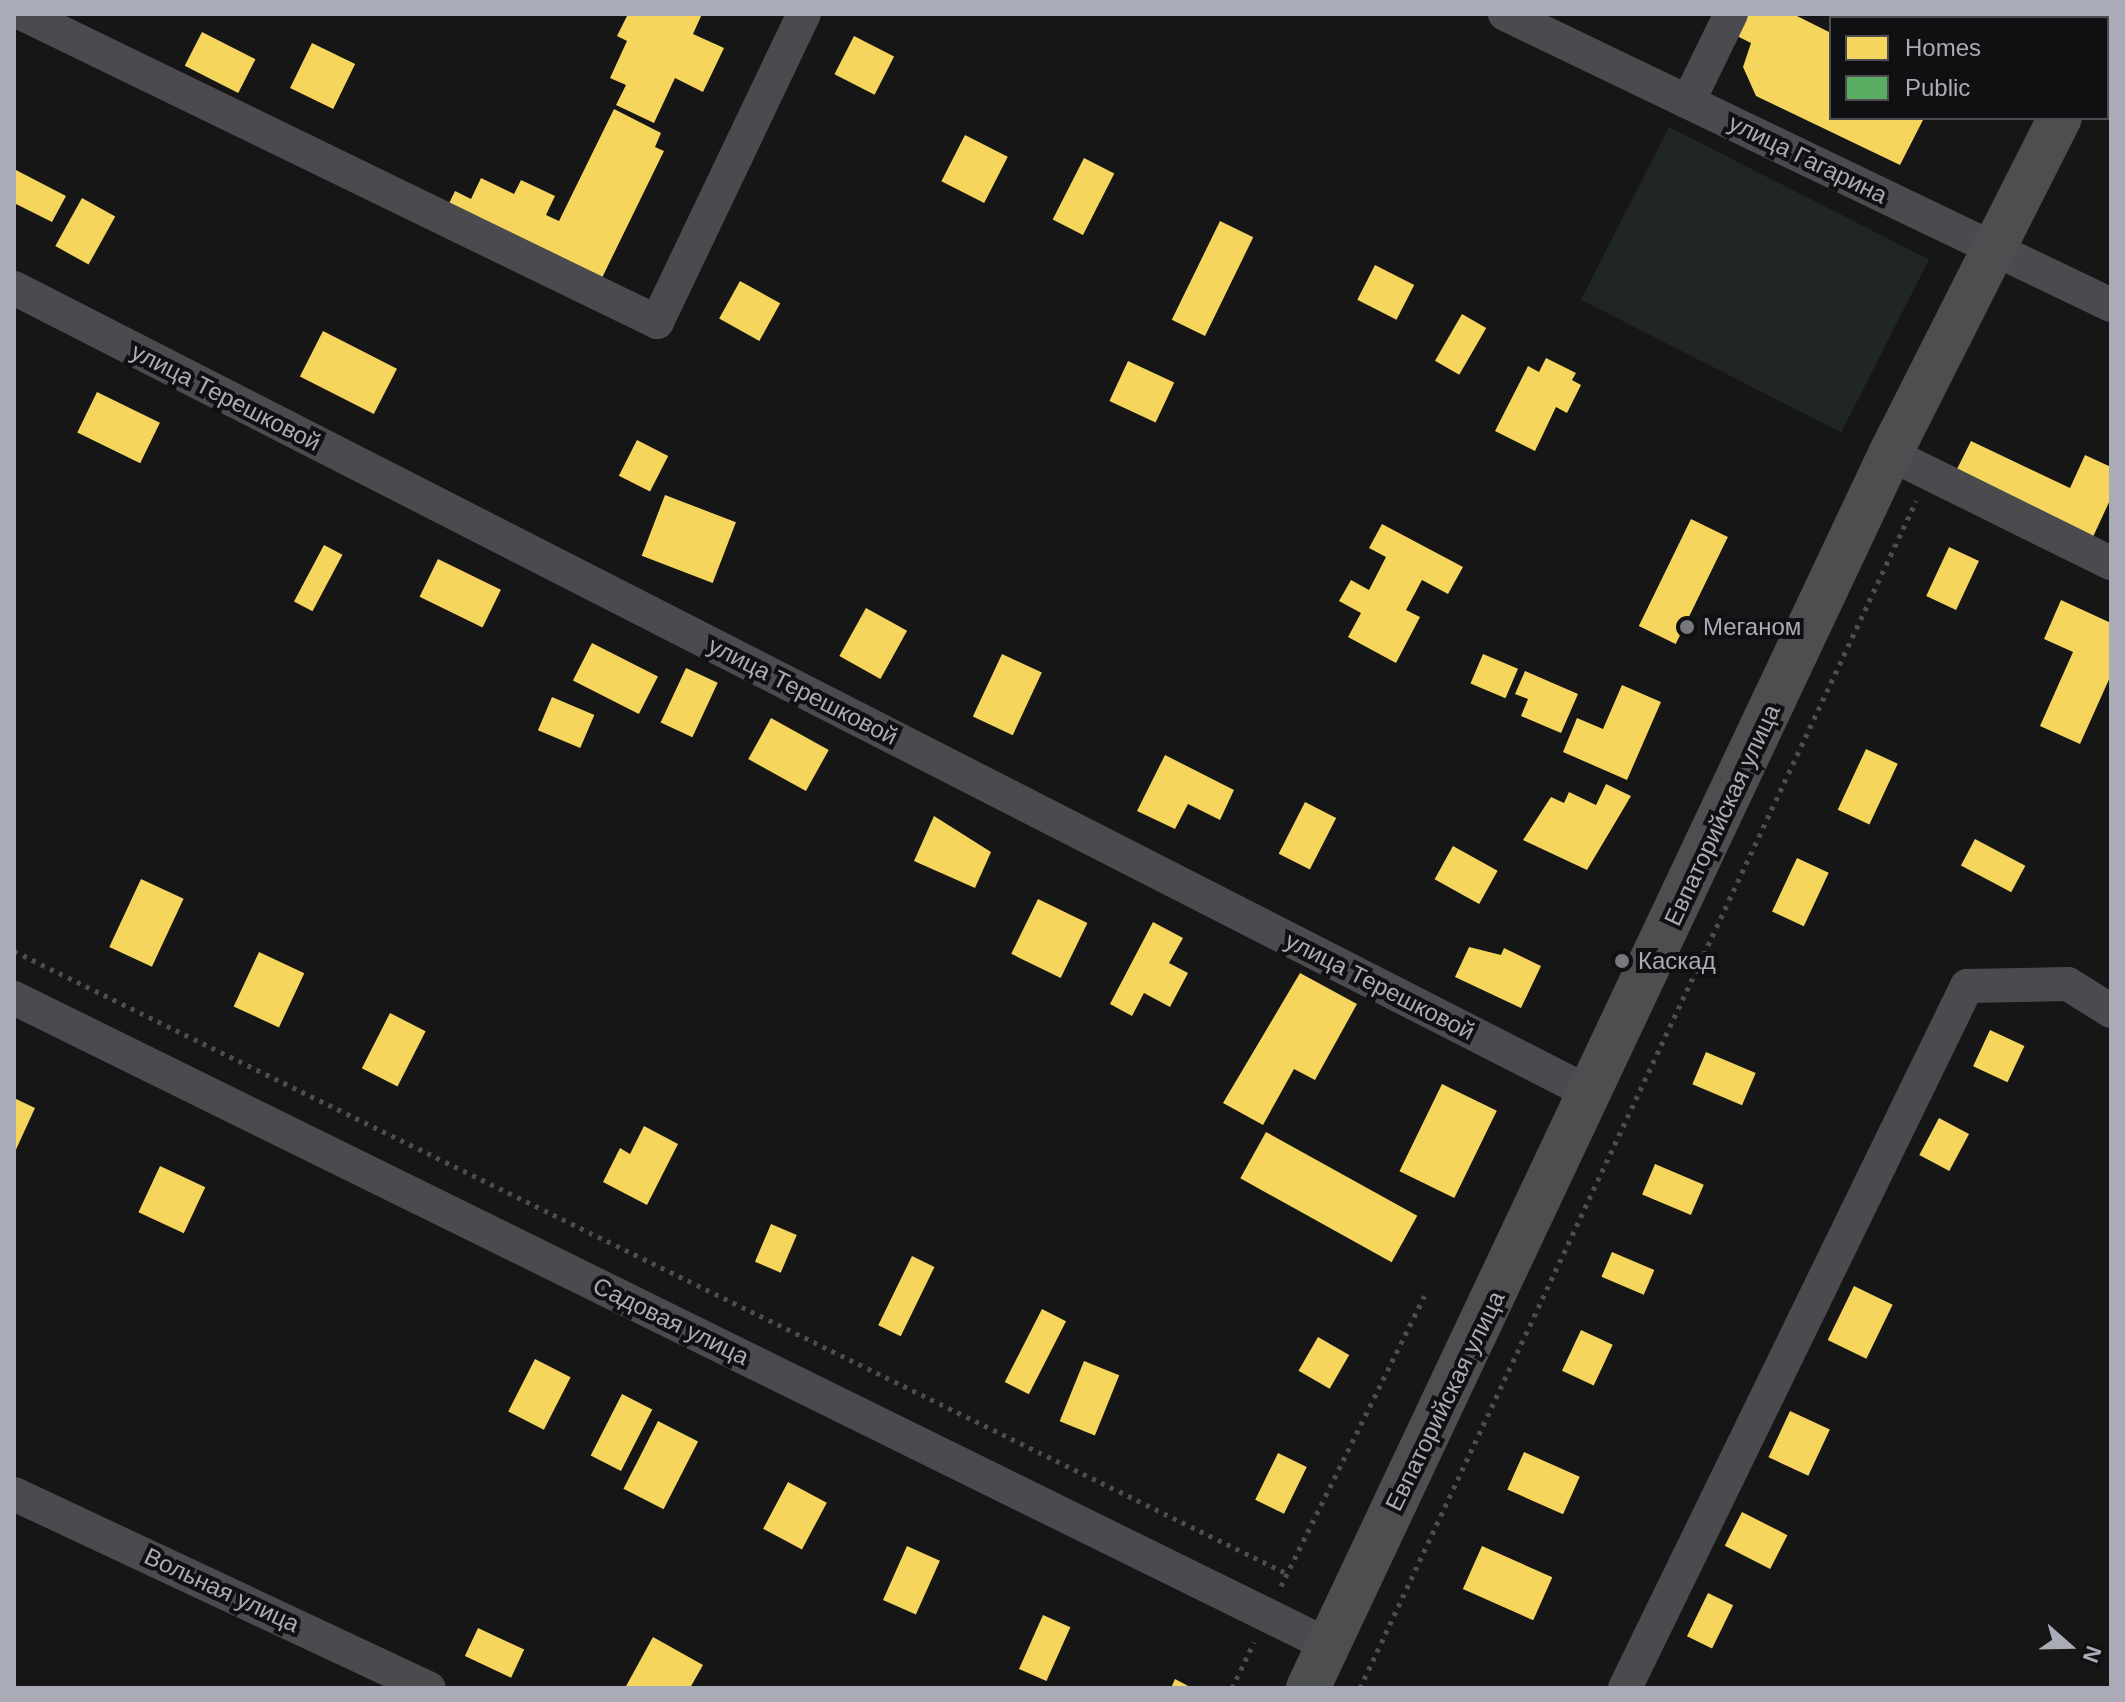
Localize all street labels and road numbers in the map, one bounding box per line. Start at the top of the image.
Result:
street label: улица Гагарина [1724,108,1892,210]
street label: улица Терешковой [127,337,325,457]
street label: улица Терешковой [704,631,902,751]
street label: Евпаторийская улица [1658,700,1786,930]
street label: улица Терешковой [1281,926,1479,1046]
street label: Садовая улица [588,1271,754,1371]
street label: Евпаторийская улица [1379,1286,1511,1516]
street label: Вольная улица [140,1542,304,1638]

